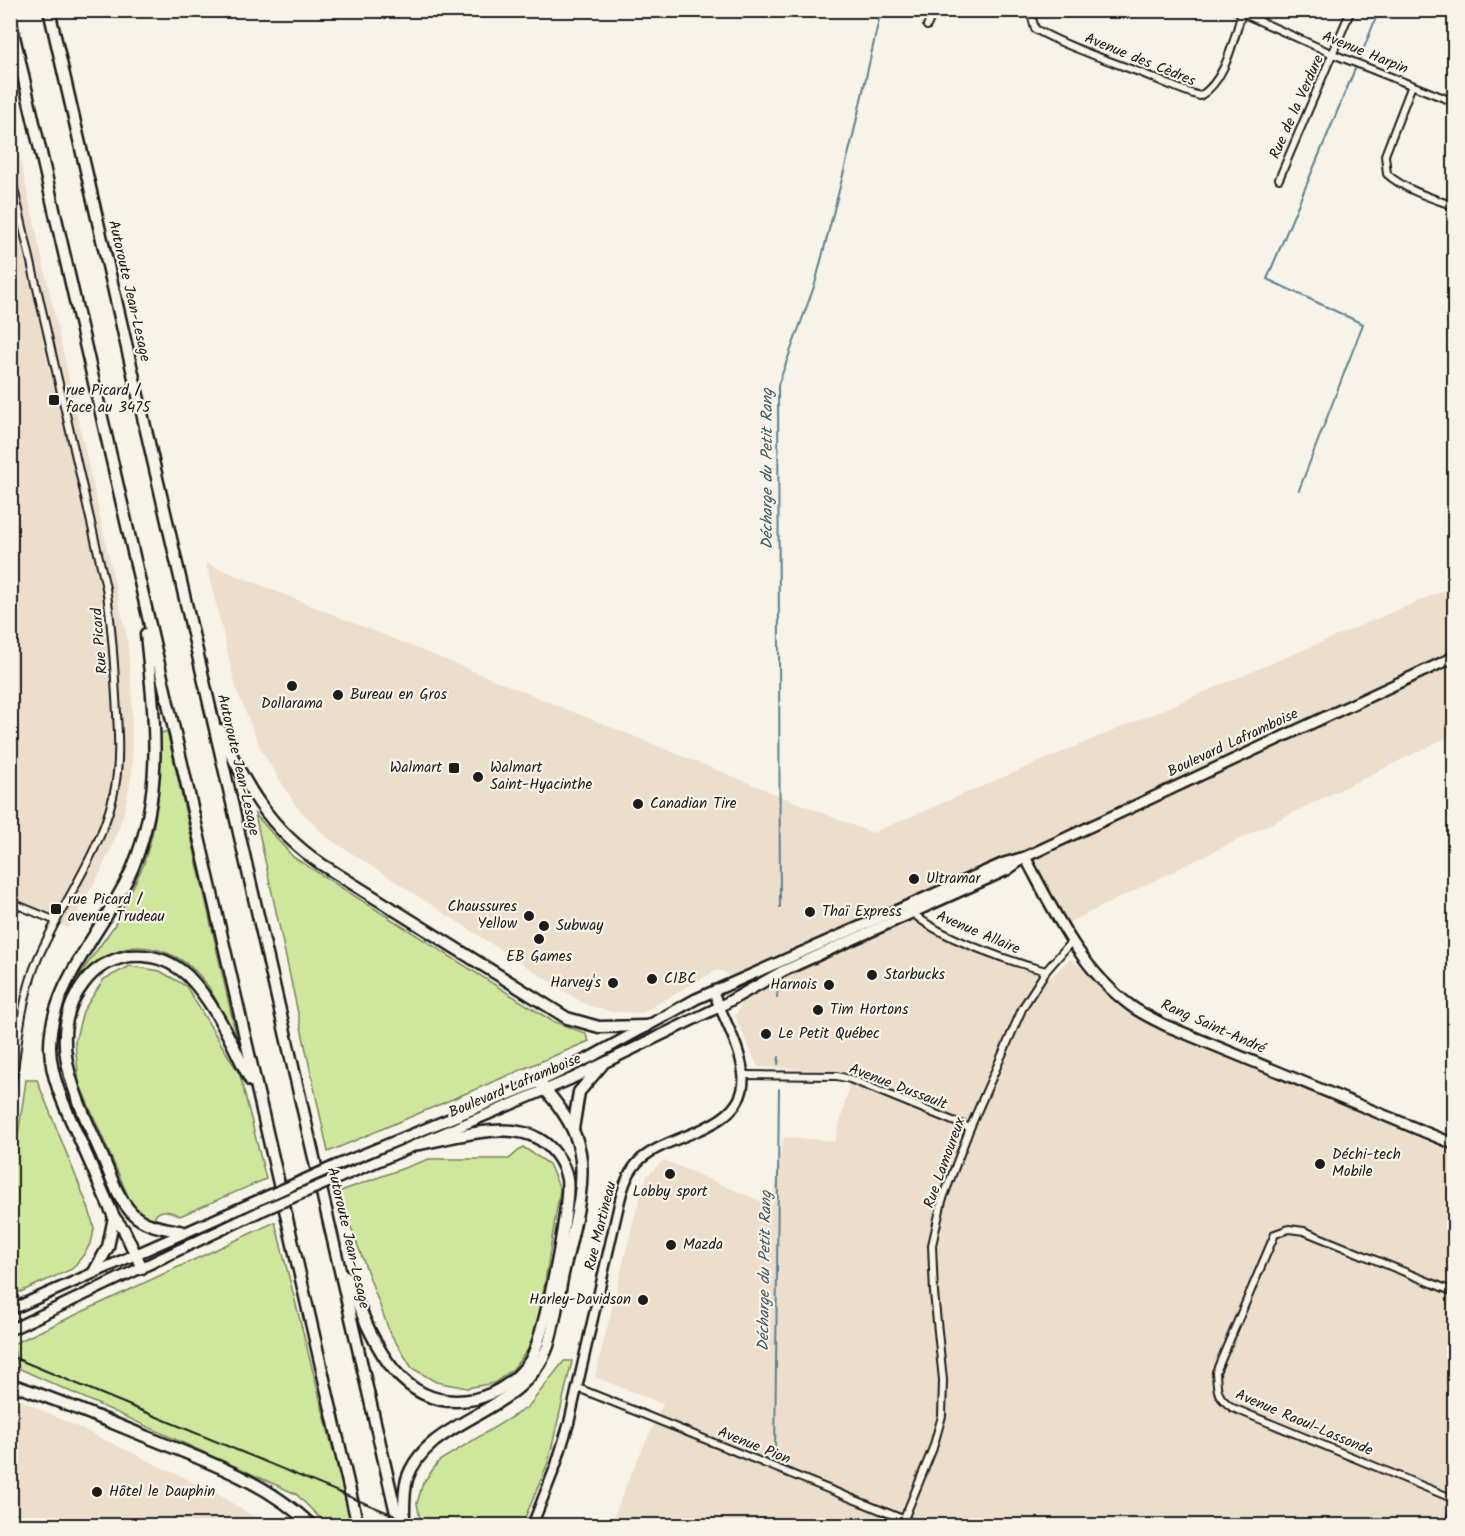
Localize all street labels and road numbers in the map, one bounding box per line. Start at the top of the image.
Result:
street label: Avenue Harpin [1318,25,1412,81]
street label: Avenue des Cèdres [1081,27,1200,93]
street label: Rue de la Verdure [1263,51,1331,163]
street label: Autoroute Jean-Lesage [101,218,157,364]
street label: Rue Picard [85,606,115,675]
street label: Autoroute Jean-Lesage [210,692,266,838]
street label: Boulevard Laframboise [1164,702,1303,784]
street label: Avenue Allaire [932,905,1024,962]
street label: Rang Saint-André [1157,993,1270,1061]
street label: Boulevard Laframboise [445,1047,585,1125]
street label: Avenue Dussault [845,1057,951,1117]
street label: Rue Lamoureux [917,1114,973,1212]
street label: Autoroute Jean-Lesage [320,1165,376,1311]
street label: Rue Martineau [578,1179,624,1273]
street label: Avenue Raoul-Lassonde [1231,1383,1377,1463]
street label: Avenue Pion [714,1421,794,1471]

